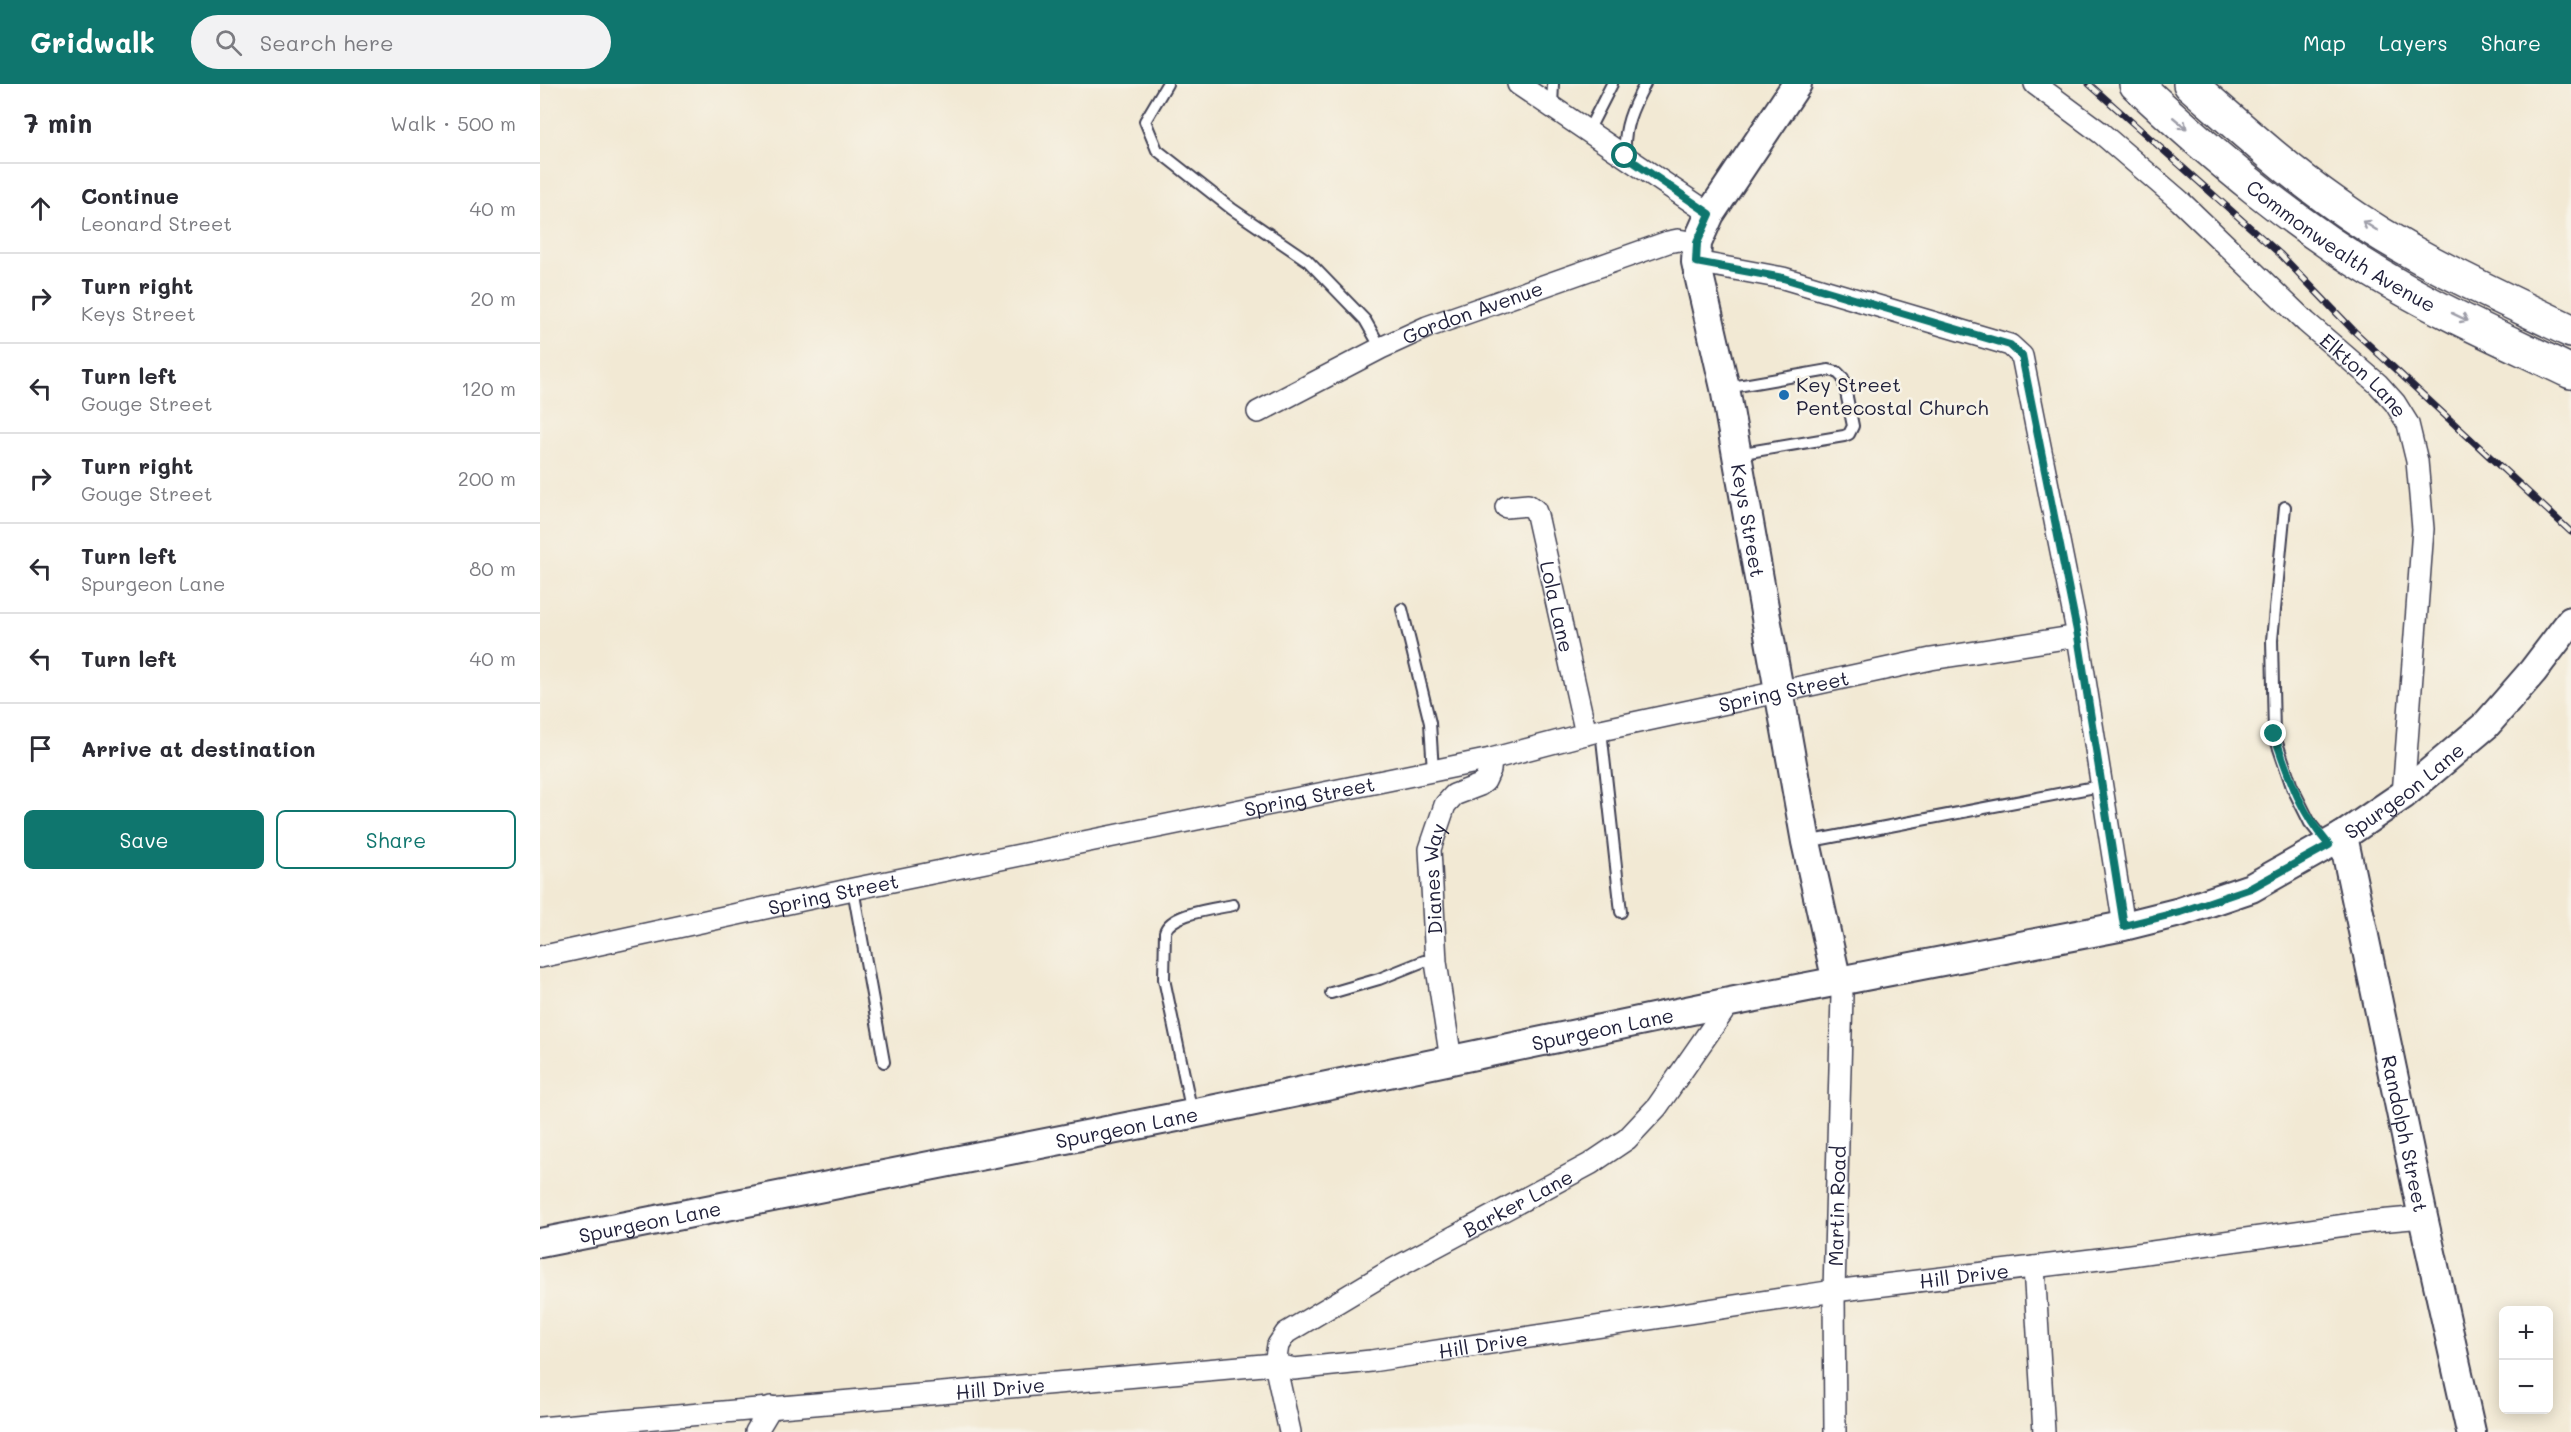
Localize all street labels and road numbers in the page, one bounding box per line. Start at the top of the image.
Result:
street label: Commonwealth Avenue [2241,173,2440,317]
street label: Gordon Avenue [1398,274,1546,350]
street label: Elkton Lane [2315,327,2414,422]
street label: Keys Street [1726,462,1772,579]
street label: Lola Lane [1535,559,1580,655]
street label: Spring Street [1716,664,1851,717]
street label: Spurgeon Lane [2339,736,2469,844]
street label: Spring Street [1242,770,1377,822]
street label: Dianes Way [1417,819,1451,935]
street label: Spring Street [766,867,901,920]
street label: Spurgeon Lane [1529,1001,1676,1056]
street label: Randolph Street [2376,1053,2435,1214]
street label: Spurgeon Lane [1053,1100,1200,1154]
street label: Martin Road [1822,1145,1851,1267]
street label: Barker Lane [1458,1163,1577,1243]
street label: Spurgeon Lane [576,1194,723,1248]
street label: Hill Drive [1918,1257,2010,1294]
street label: Hill Drive [1437,1325,1529,1364]
street label: Hill Drive [954,1371,1046,1405]

